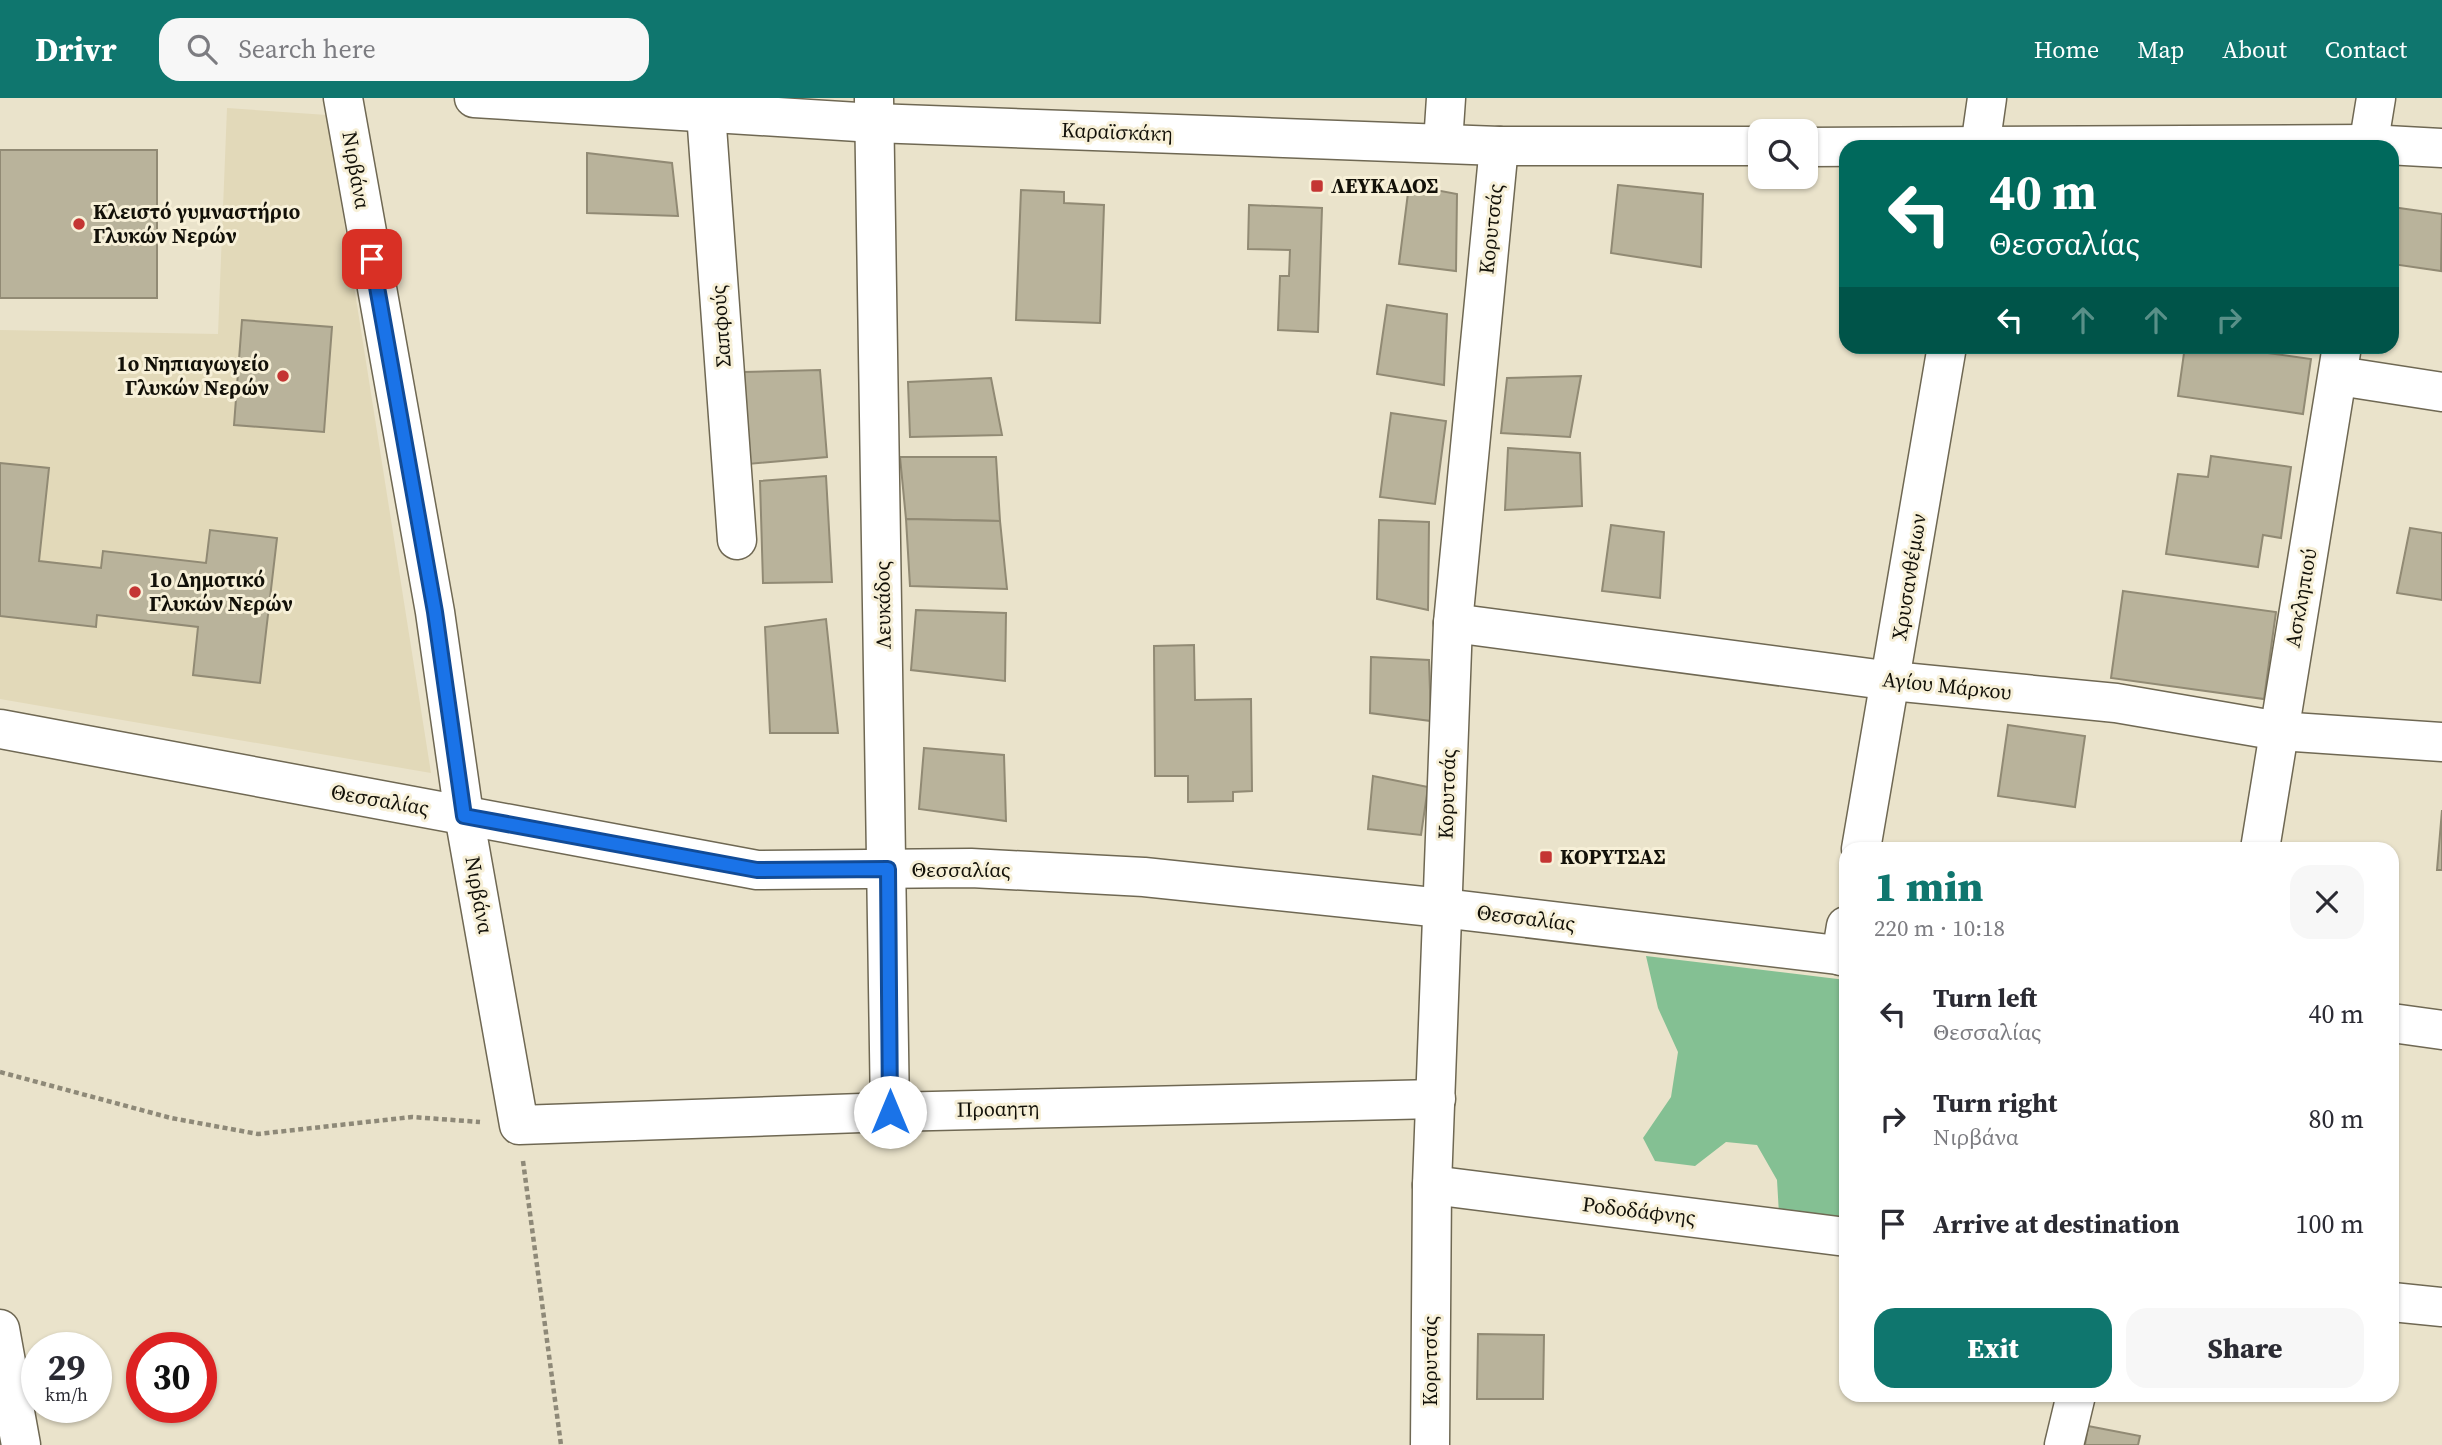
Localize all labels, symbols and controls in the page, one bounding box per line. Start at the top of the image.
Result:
search box [159,18,649,81]
text: Drivr [35,27,117,72]
icon: search [183,30,221,68]
text: Search here [239,31,376,67]
text: Home [2034,33,2099,66]
text: Map [2137,33,2184,66]
text: About [2222,33,2287,66]
text: Contact [2325,33,2407,66]
street label: Καραϊσκάκη [1061,115,1173,148]
map controls [1748,119,1818,189]
button: search [1748,119,1818,189]
street label: Νιρβάνα [335,129,378,211]
text: 40 m [1989,158,2097,225]
icon: left [1874,168,1965,259]
place label: ΛΕΥΚΑΔΟΣ [1331,171,1438,200]
marker: ΛΕΥΚΑΔΟΣ [1309,178,1325,194]
street label: Κορυτσάς [1471,182,1510,276]
place label: Κλειστό γυμναστήριο Γλυκών Νερών [93,197,300,250]
marker: Κλειστό γυμναστήριο Γλυκών Νερών [71,216,87,232]
text: Θεσσαλίας [1989,222,2140,266]
pin [342,229,402,289]
icon: arrive [353,240,391,278]
street label: Σαπφούς [703,284,738,368]
icon: left [1991,301,2029,339]
icon: ahead [2064,301,2102,339]
icon: ahead [2137,301,2175,339]
icon: right [2210,301,2248,339]
place label: 1ο Νηπιαγωγείο Γλυκών Νερών [116,349,269,402]
marker: 1ο Νηπιαγωγείο Γλυκών Νερών [275,368,291,384]
street label: Χρυσανθέμων [1884,511,1933,642]
street label: Ασκληπιού [2278,546,2323,650]
street label: Λευκάδος [867,561,898,649]
place label: 1ο Δημοτικό Γλυκών Νερών [149,565,293,618]
marker: 1ο Δημοτικό Γλυκών Νερών [127,584,143,600]
street label: Αγίου Μάρκου [1881,664,2013,707]
street label: Κορυτσάς [1430,748,1463,840]
street label: Θεσσαλίας [329,777,431,822]
place label: ΚΟΡΥΤΣΑΣ [1560,842,1665,871]
marker: ΚΟΡΥΤΣΑΣ [1538,849,1554,865]
street label: Νιρβάνα [458,854,501,936]
street label: Θεσσαλίας [911,855,1011,884]
text: 1 min [1874,857,1984,915]
button: close [2290,865,2364,939]
street label: Θεσσαλίας [1475,897,1577,938]
text: 220 m · 10:18 [1874,912,2005,944]
text: Turn left [1933,980,2037,1016]
icon: left [1874,995,1912,1033]
text: 40 m [2309,996,2364,1032]
text: Θεσσαλίας [1933,1016,2042,1048]
position arrow [853,1075,927,1149]
text: Turn right [1933,1085,2057,1121]
street label: Προαητη [956,1093,1040,1124]
icon: right [1874,1100,1912,1138]
text: 80 m [2309,1101,2364,1137]
text: Νιρβάνα [1933,1121,2019,1153]
street label: Ροδοδάφνης [1581,1189,1697,1232]
icon: arrive [1874,1205,1912,1243]
text: Arrive at destination [1933,1206,2180,1242]
text: 100 m [2296,1206,2364,1242]
button: Exit [1874,1308,2112,1388]
button: Share [2126,1308,2364,1388]
street label: Κορυτσάς [1415,1316,1444,1406]
speed limit sign: 30 [126,1332,217,1423]
text: 29 [48,1344,85,1392]
text: km/h [45,1382,88,1407]

